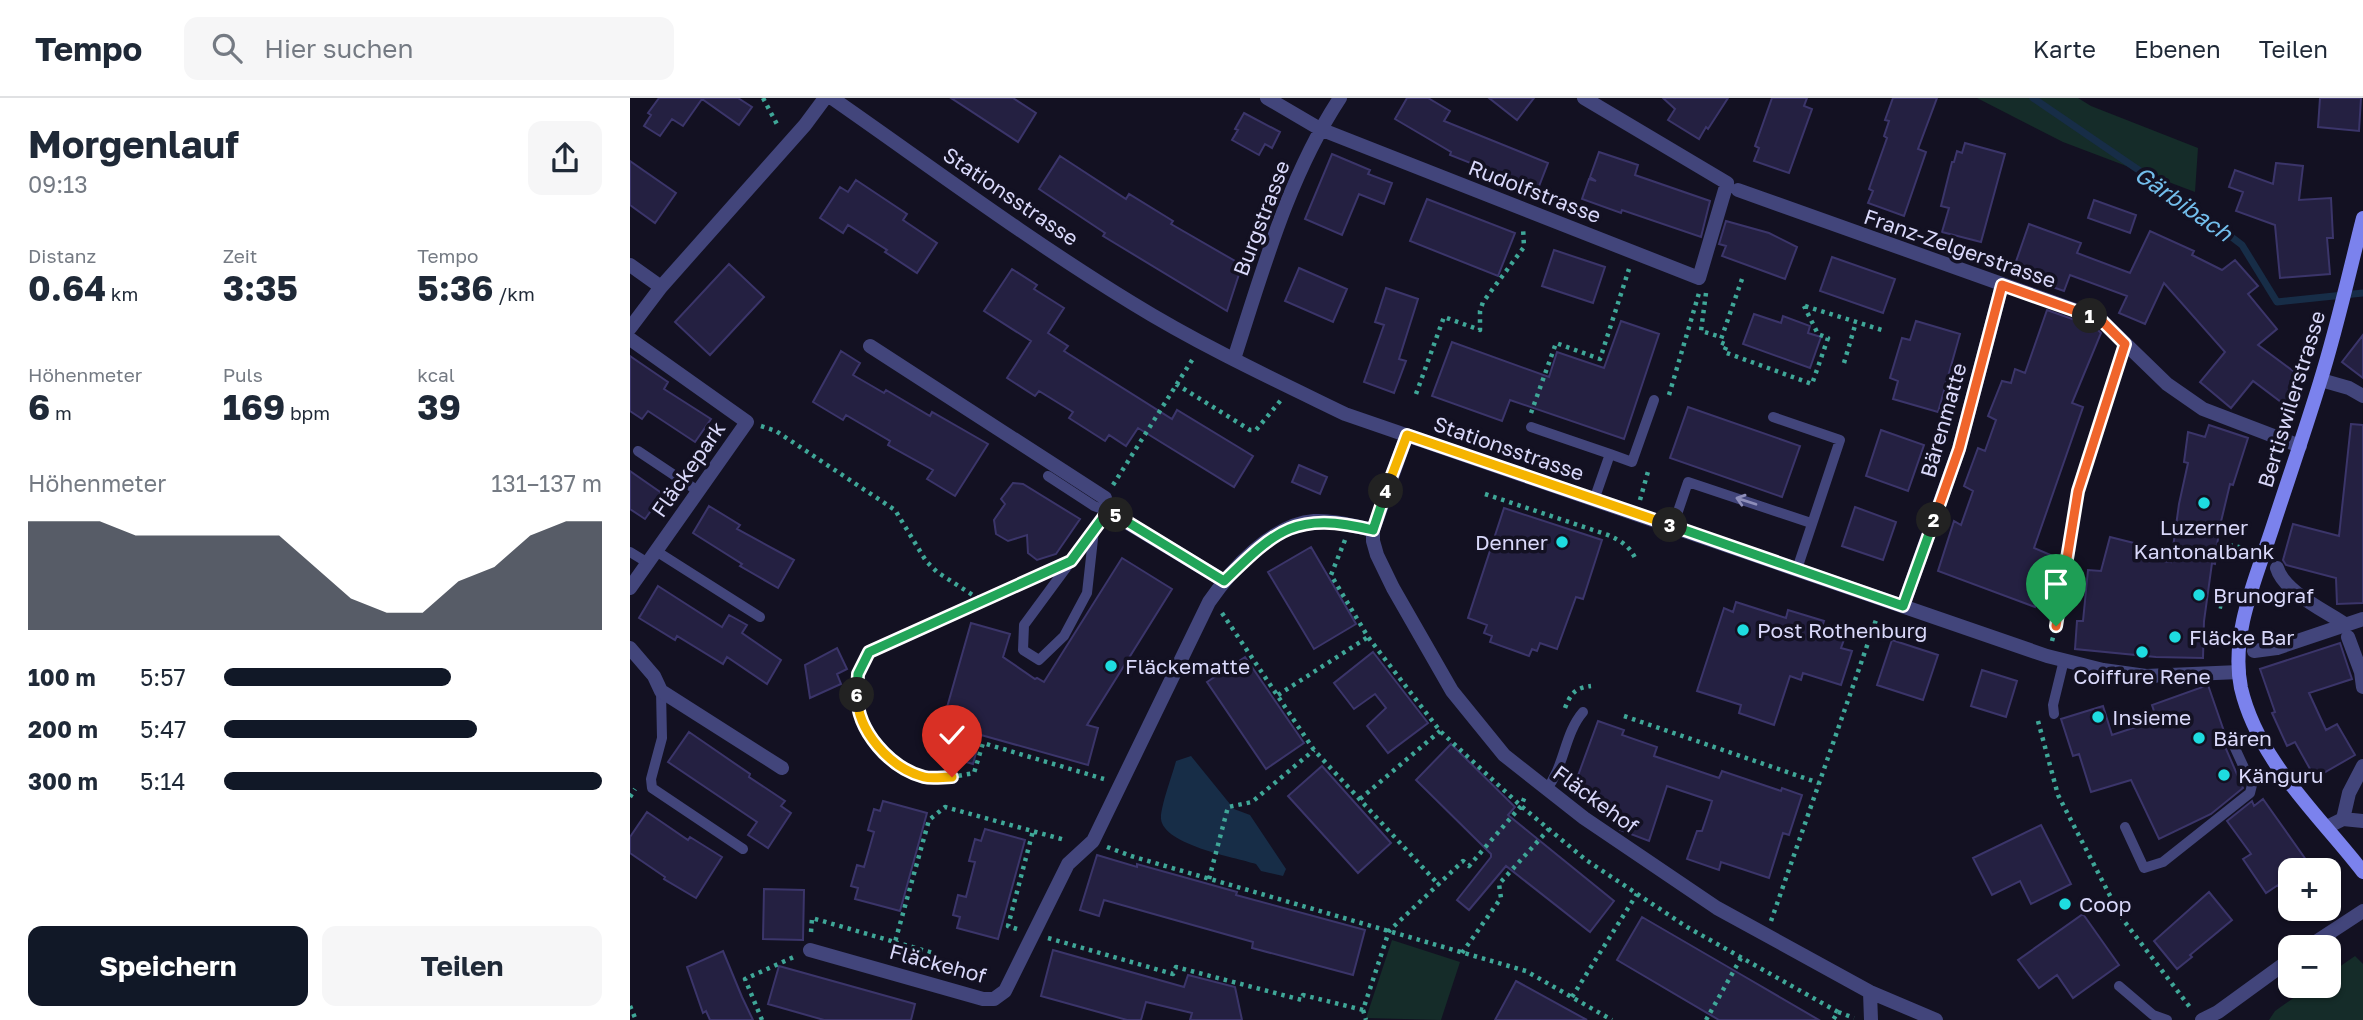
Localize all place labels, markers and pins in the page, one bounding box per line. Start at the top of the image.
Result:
pin: 1 [2072,298,2108,333]
pin: 4 [1368,474,1404,508]
marker: Luzerner Kantonalbank [2196,495,2212,511]
pin: 5 [1098,498,1134,532]
pin: 2 [1916,502,1952,538]
pin: 3 [1653,508,1688,542]
place label: Luzerner Kantonalbank [2134,514,2275,564]
place label: Denner [1475,529,1548,555]
marker: Denner [1554,534,1570,550]
pin [2026,554,2086,626]
place label: Brunograf [2213,582,2314,608]
marker: Brunograf [2191,587,2207,603]
place label: Post Rothenburg [1757,617,1928,643]
marker: Post Rothenburg [1735,622,1751,638]
place label: Fläcke Bar [2189,624,2295,650]
marker: Fläcke Bar [2167,629,2183,645]
marker: Coiffure Rene [2134,644,2150,660]
place label: Fläckematte [1125,653,1250,679]
marker: Fläckematte [1103,658,1119,674]
place label: Coiffure Rene [2073,663,2211,689]
pin: 6 [840,678,874,712]
place label: Insieme [2112,704,2191,730]
pin [922,705,982,777]
marker: Insieme [2090,709,2106,725]
place label: Bären [2213,725,2272,751]
marker: Bären [2191,730,2207,746]
place label: Känguru [2238,762,2324,788]
marker: Känguru [2216,767,2232,783]
place label: Coop [2079,891,2131,917]
marker: Coop [2057,896,2073,912]

